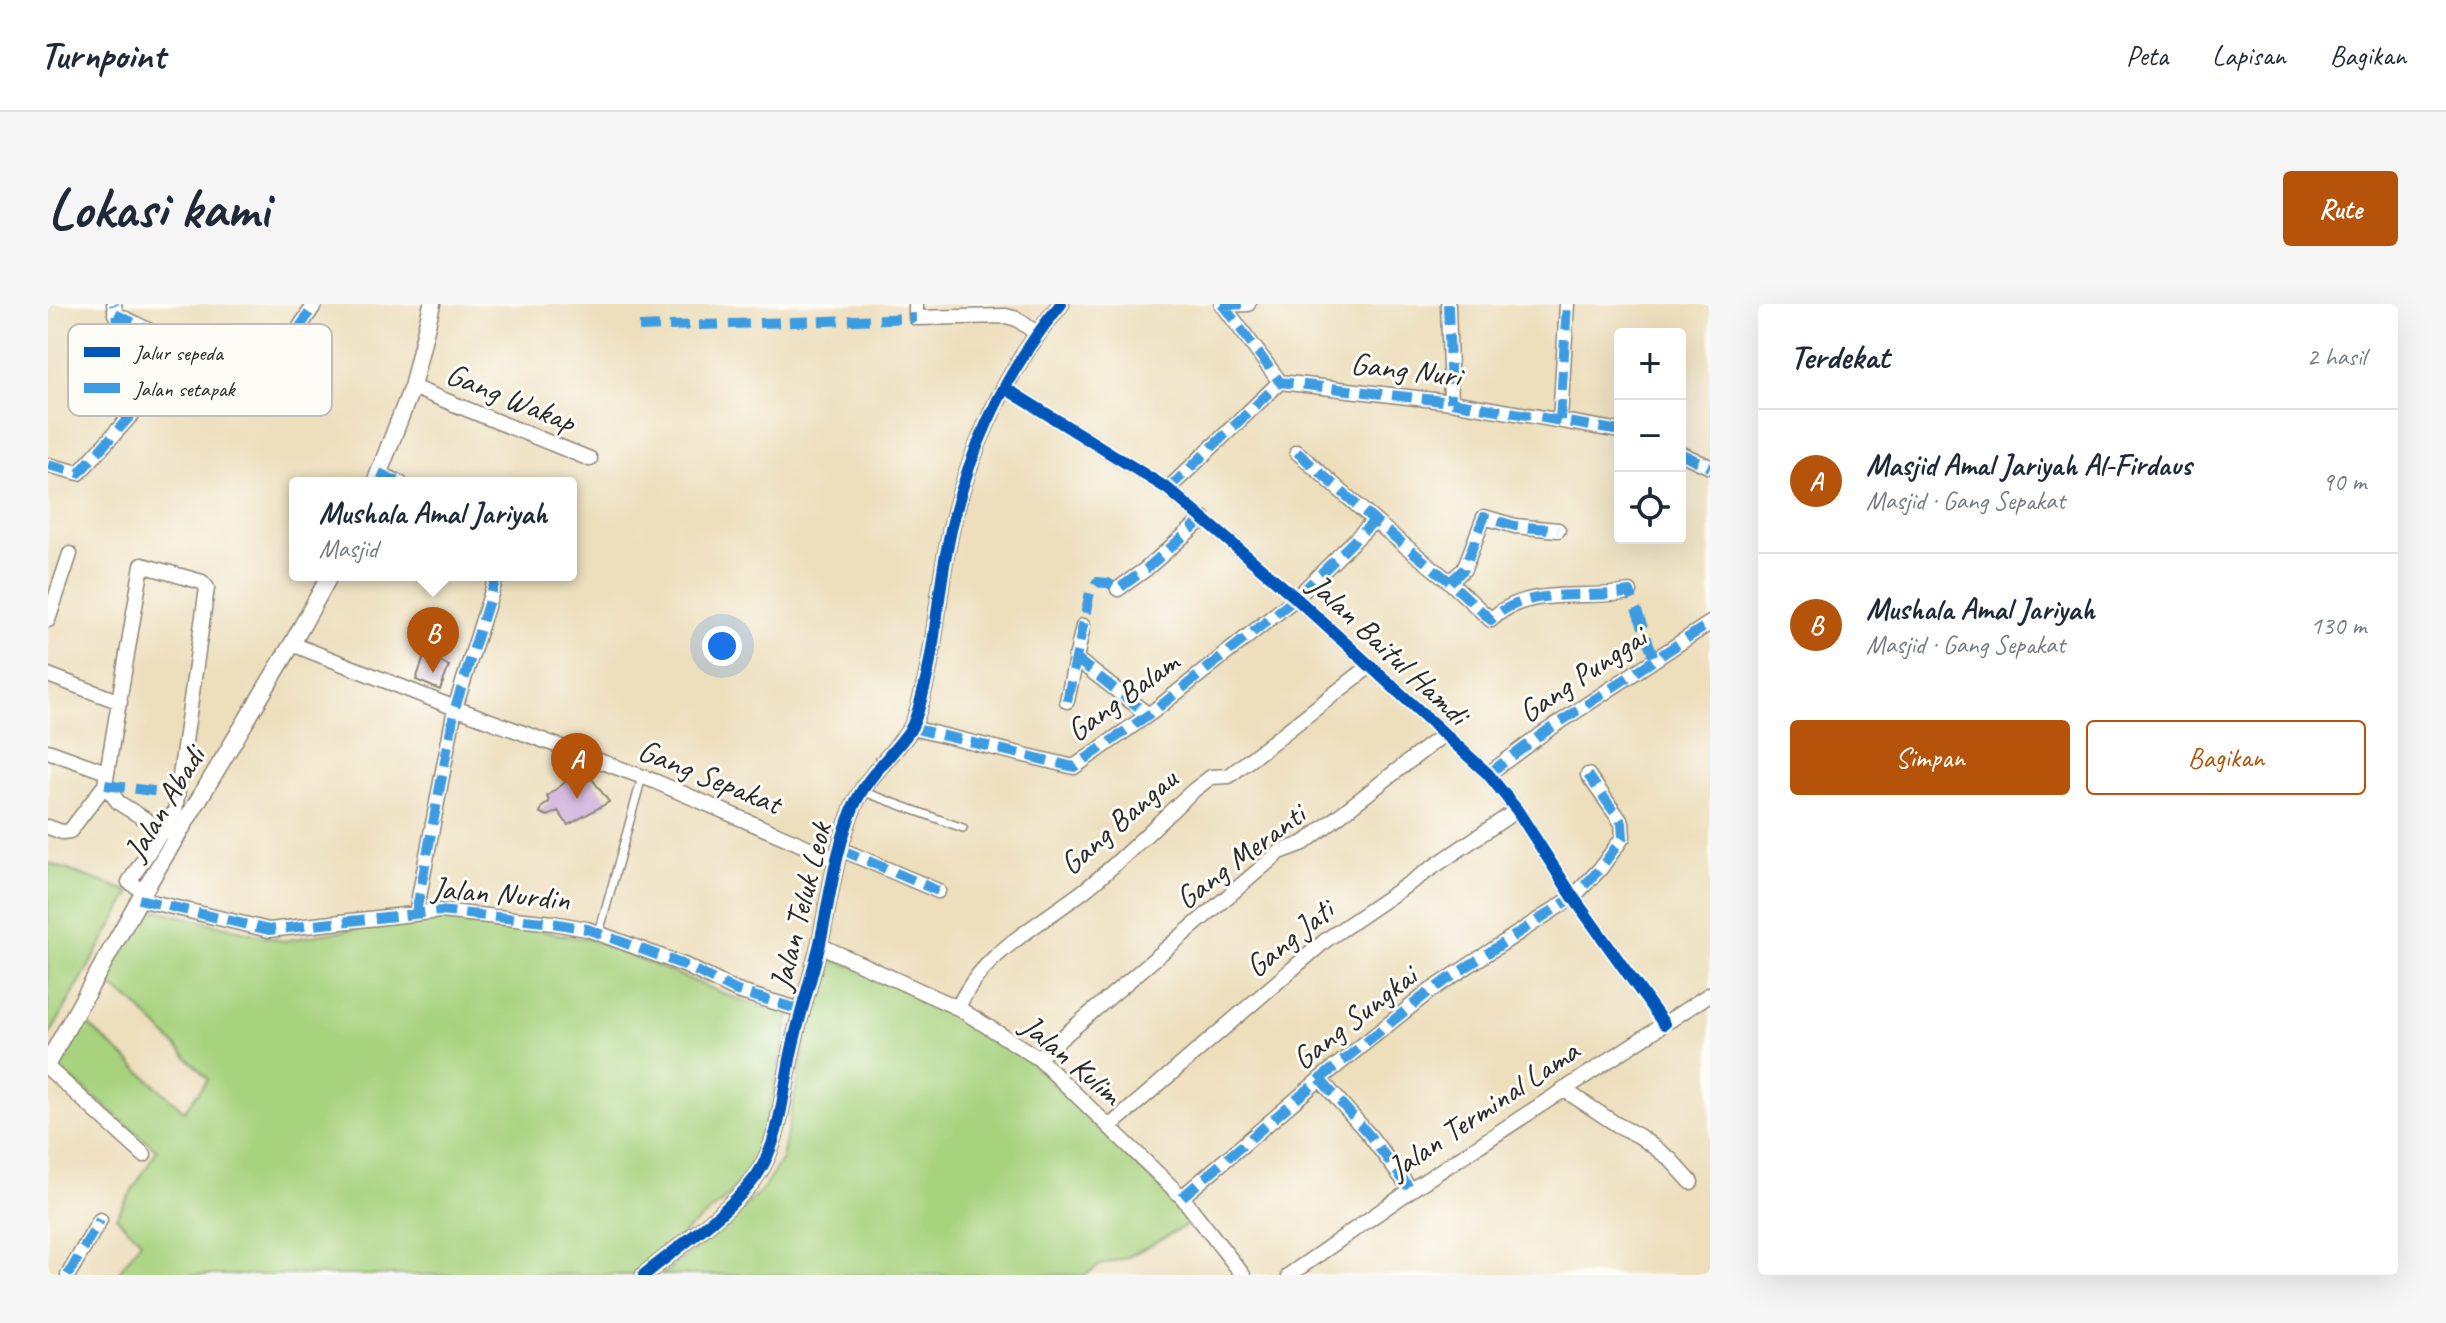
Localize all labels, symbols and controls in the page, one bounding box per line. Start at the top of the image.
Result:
text: Turnpoint [40,32,165,79]
text: Peta [2126,38,2168,73]
text: Lapisan [2212,38,2286,73]
text: Bagikan [2330,38,2406,73]
button: Rute [2283,171,2398,246]
text: Lokasi kami [48,173,269,244]
legend [68,324,332,416]
map controls [1614,328,1686,544]
button: + [1614,328,1686,400]
text: Terdekat [1790,335,1889,378]
text: Jalur sepeda [133,339,224,367]
text: 2 hasil [2306,340,2366,373]
street label: Gang Nuri [1349,342,1467,397]
street label: Gang Wakap [440,353,583,443]
text: Jalan setapak [133,375,237,403]
button: − [1614,400,1686,472]
text: Masjid Amal Jariyah Al-Firdaus [1866,446,2191,484]
text: A [1809,465,1823,498]
text: 90 m [2322,465,2366,498]
button: locate [1614,472,1686,544]
popup [289,477,577,581]
text: Masjid · Gang Sepakat [1866,484,2065,517]
text: Mushala Amal Jariyah [319,494,547,532]
text: Masjid [319,532,378,565]
street label: Jalan Baitul Hamdi [1299,563,1480,737]
text: Mushala Amal Jariyah [1866,590,2095,628]
pin: B [407,607,459,673]
text: B [1809,609,1823,642]
text: 130 m [2310,609,2366,642]
street label: Gang Punggai [1510,614,1657,732]
your location [702,626,742,666]
text: Masjid · Gang Sepakat [1866,628,2065,661]
street label: Gang Balam [1058,640,1189,751]
button: Simpan [1790,720,2070,795]
button: Bagikan [2086,720,2366,795]
street label: Gang Sepakat [632,729,790,825]
pin: A [551,733,603,799]
street label: Jalan Abadi [114,735,216,869]
street label: Gang Bangau [1051,758,1187,884]
street label: Gang Meranti [1167,792,1317,919]
street label: Jalan Teluk Leok [759,816,842,996]
street label: Jalan Nurdin [428,867,572,920]
street label: Gang Jati [1237,888,1345,987]
street label: Gang Sungkai [1284,954,1428,1079]
street label: Jalan Kulim [1011,1004,1133,1115]
street label: Jalan Terminal Lama [1378,1029,1588,1190]

